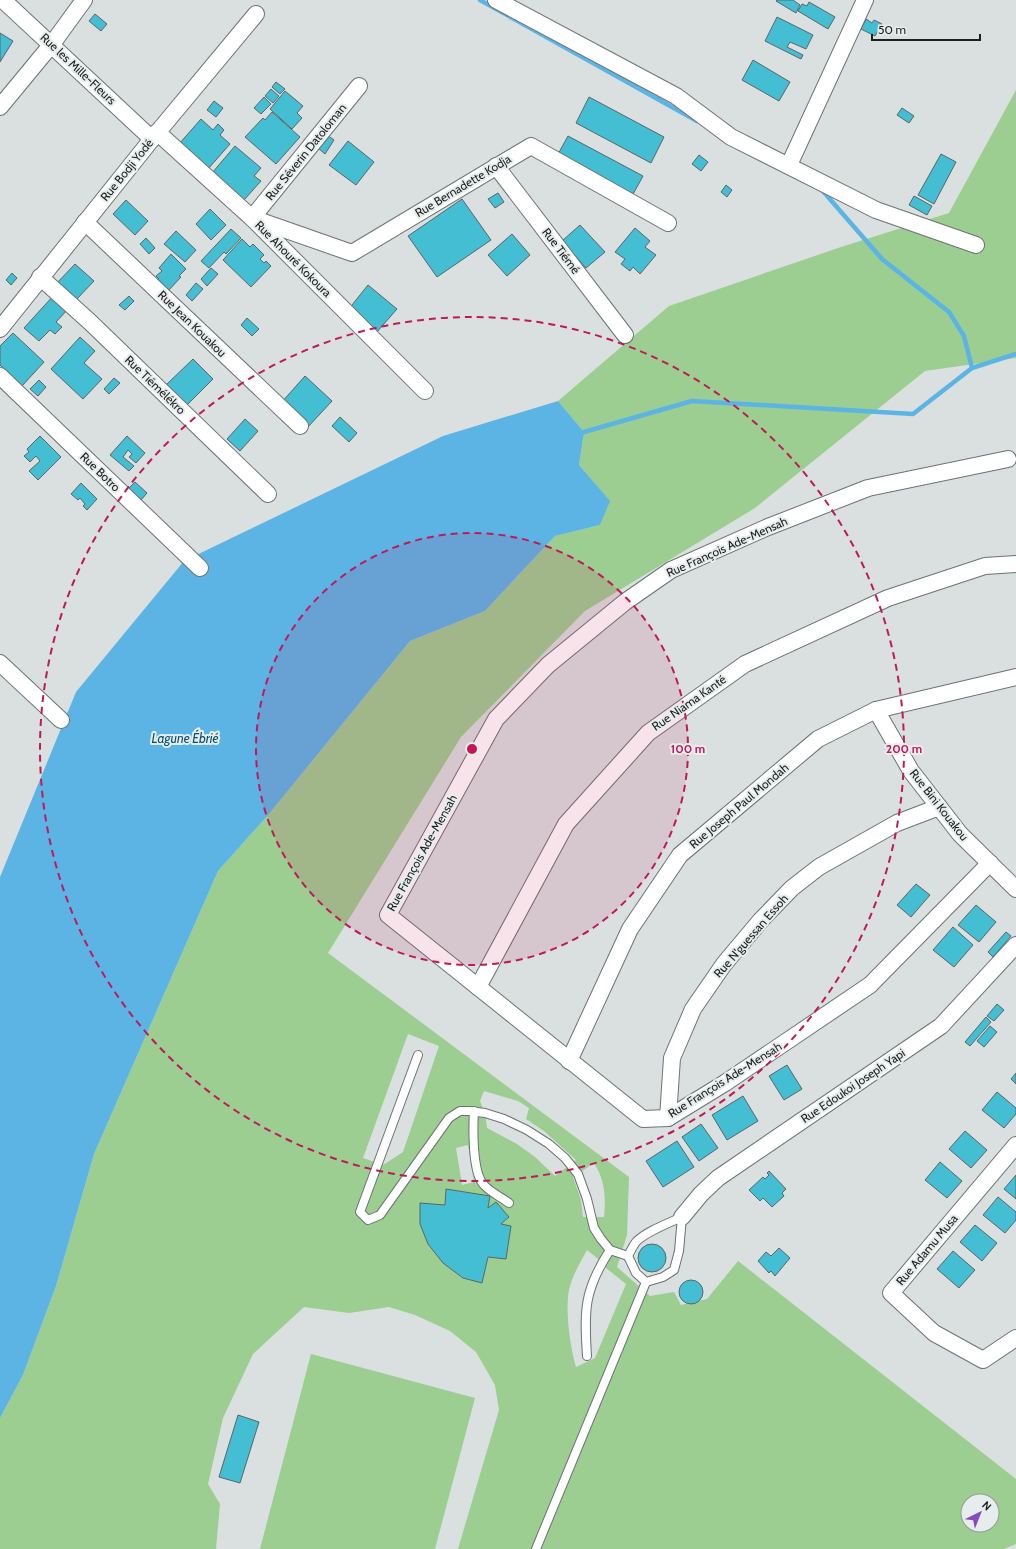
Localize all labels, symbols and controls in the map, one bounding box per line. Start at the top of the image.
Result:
scale bar [872,16,980,42]
text: 50 m [878,22,906,37]
street label: Rue les Mille-Fleurs [37,30,119,108]
street label: Rue Séverin Datoloman [262,100,349,203]
street label: Rue Bodji Yodé [97,136,156,204]
street label: Rue Bernadette Kodja [412,151,514,220]
street label: Rue Ahouré Kokoura [252,217,335,300]
street label: Rue Tiémé [539,225,584,277]
street label: Rue Jean Kouakou [155,287,230,360]
street label: Rue Tiémélékro [122,352,189,418]
street label: Rue Botro [77,449,124,495]
street label: Rue François Ade-Mensah [664,513,790,580]
street label: Rue Niama Kanté [649,671,729,734]
water label: Lagune Ébrié [152,729,219,746]
text: 100 m [671,741,705,756]
text: 200 m [886,741,922,756]
centre of rings [465,742,479,756]
street label: Rue Joseph Paul Mondah [686,760,791,851]
street label: Rue Bini Kouakou [907,766,972,844]
street label: Rue François Ade-Mensah [383,792,460,914]
street label: Rue N'guessan Essoh [710,891,791,980]
street label: Rue François Ade-Mensah [665,1038,784,1121]
street label: Rue Edoukoi Joseph Yapi [798,1045,908,1126]
street label: Rue Adamu Musa [893,1211,961,1288]
north arrow [960,1493,1000,1533]
text: N [979,1498,994,1513]

